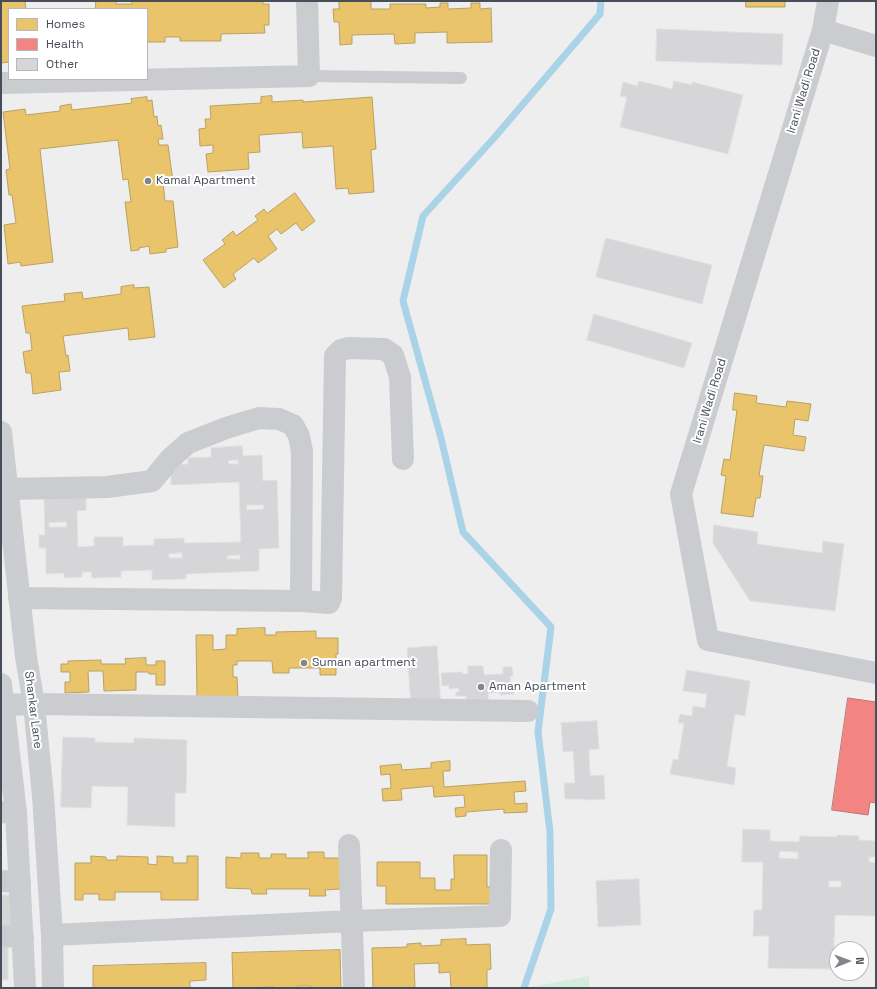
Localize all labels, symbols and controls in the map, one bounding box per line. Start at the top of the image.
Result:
legend [8,8,148,80]
text: Homes [46,16,85,32]
text: Health [46,36,84,52]
street label: Irani Wadi Road [784,47,824,135]
text: Other [46,56,79,72]
place label: Kamal Apartment [156,174,256,188]
marker: Kamal Apartment [143,176,153,186]
street label: Irani Wadi Road [690,357,730,445]
place label: Suman apartment [312,656,416,670]
marker: Suman apartment [299,658,309,668]
street label: Shankar Lane [21,671,45,749]
place label: Aman Apartment [489,680,587,694]
marker: Aman Apartment [476,682,486,692]
north arrow [829,941,869,981]
text: N [853,957,867,965]

